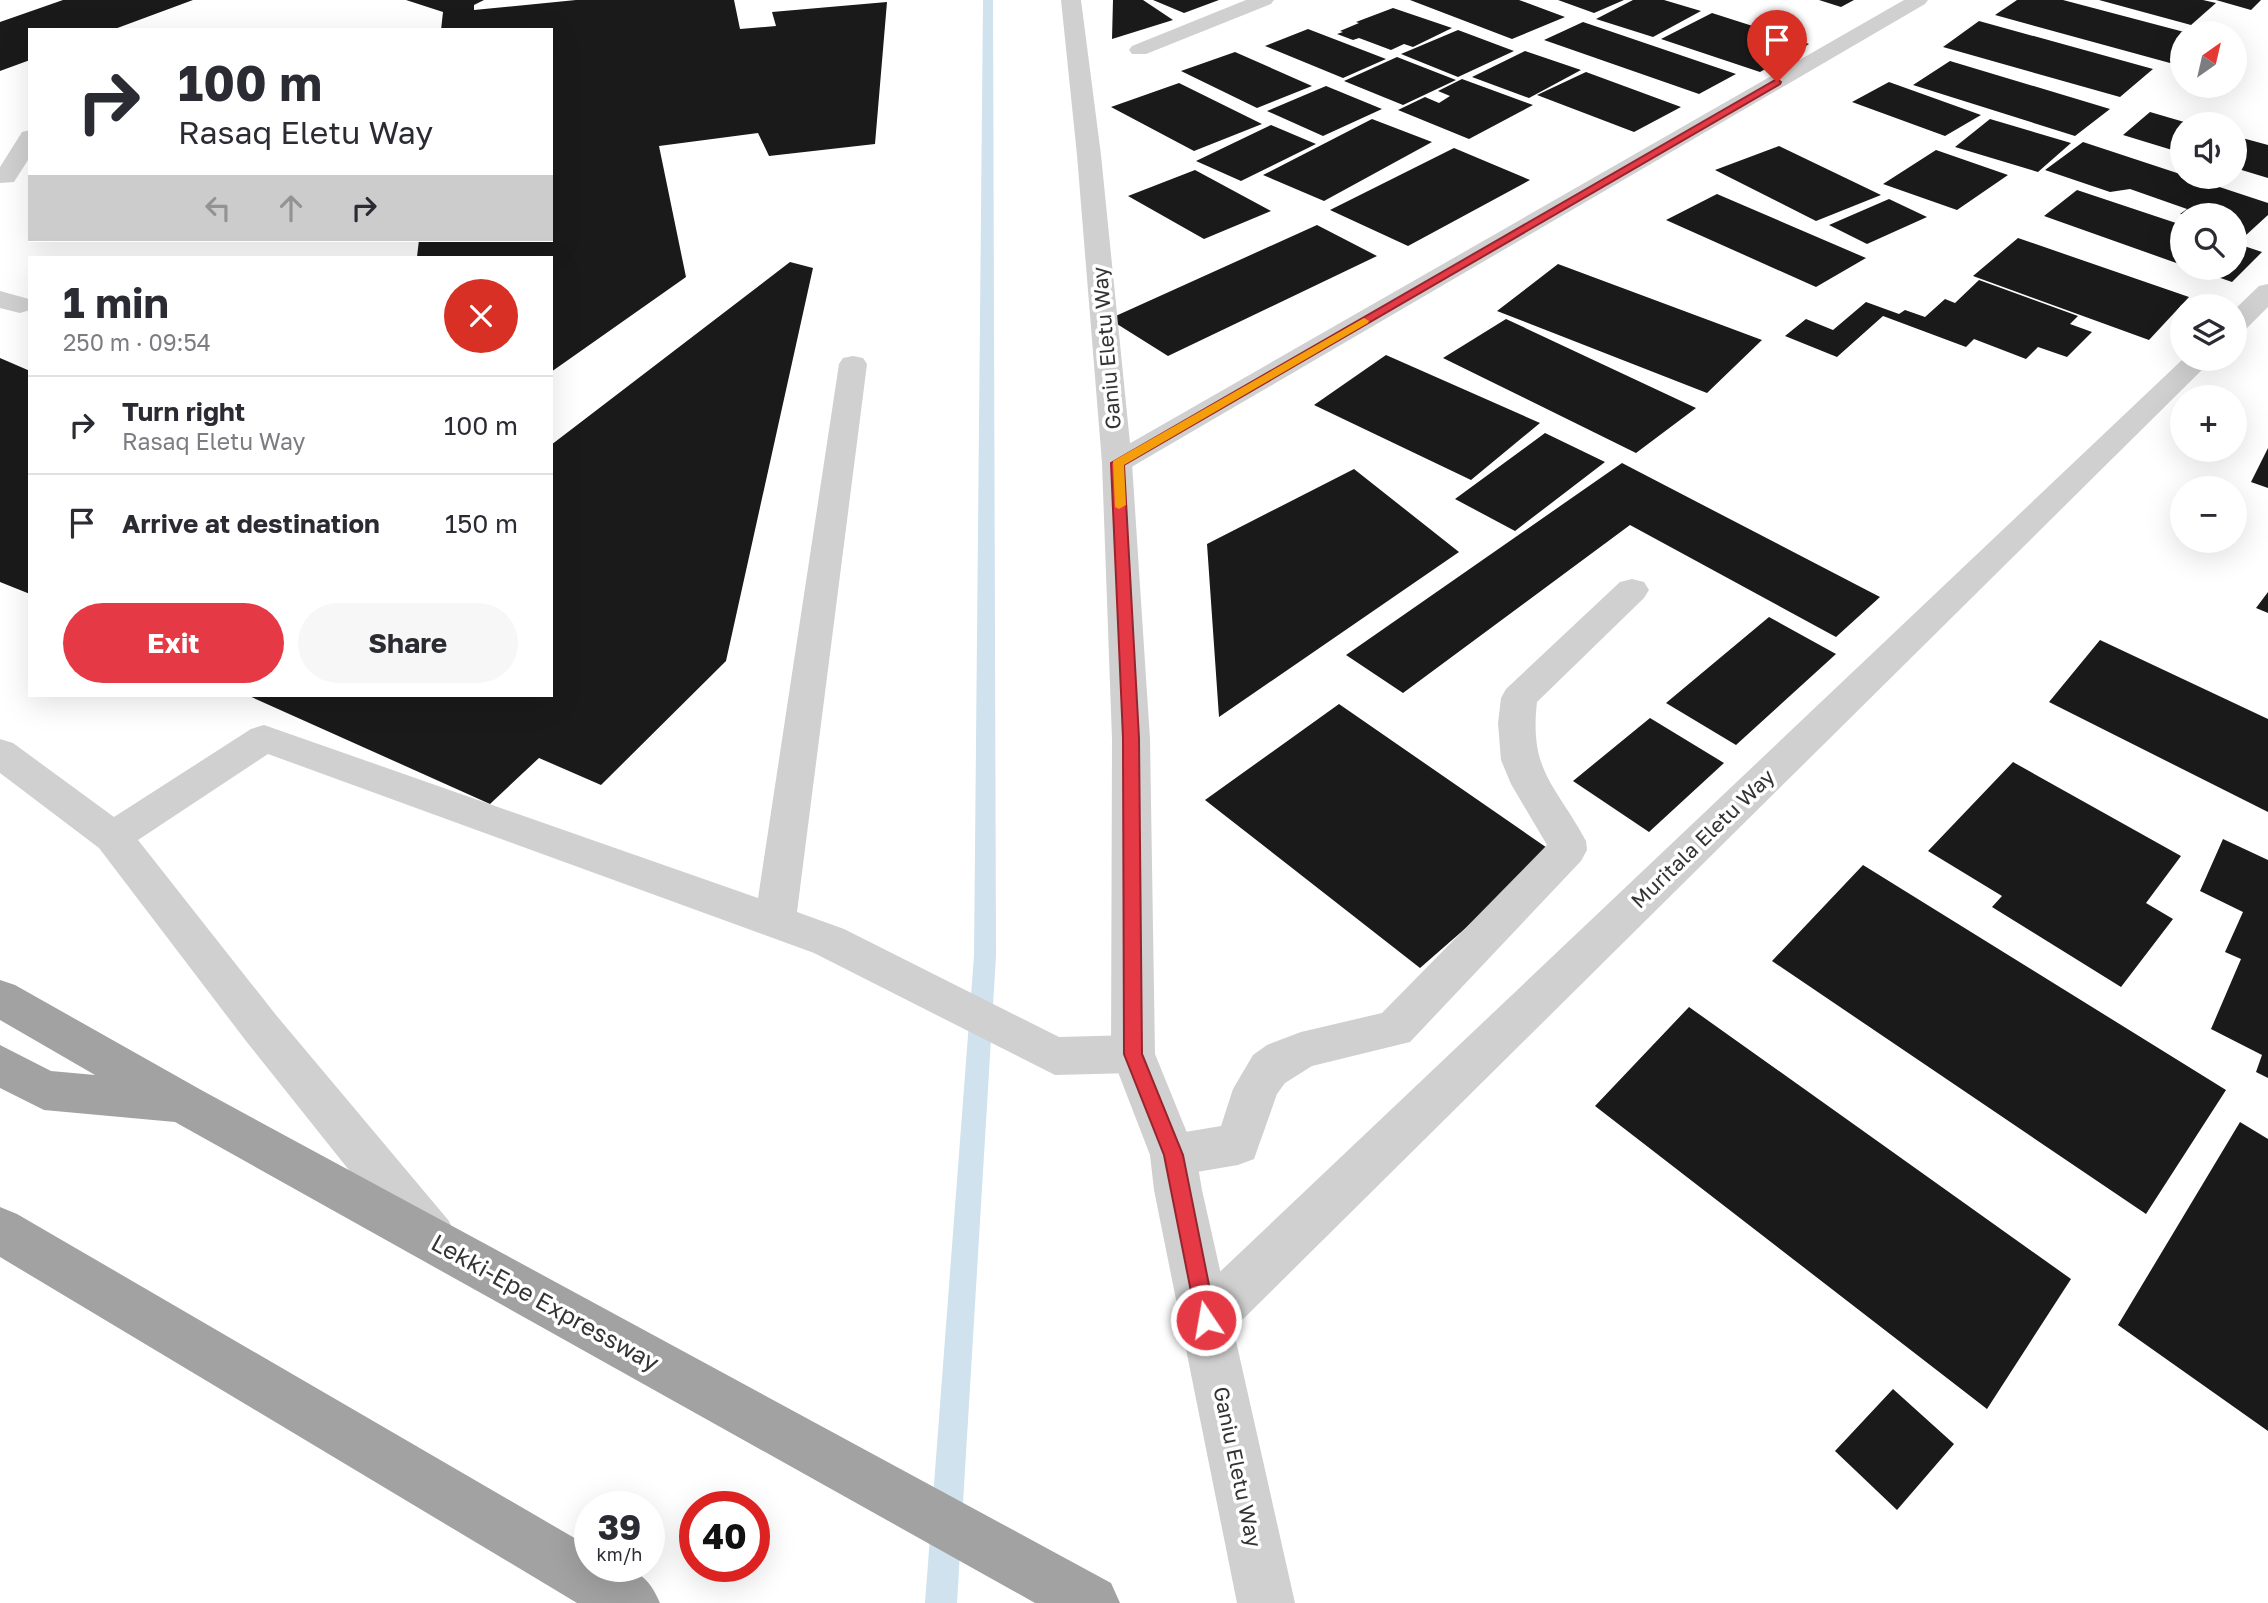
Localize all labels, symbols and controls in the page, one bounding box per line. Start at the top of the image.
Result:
pin [1747,10,1807,82]
icon: arrive [1758,21,1796,59]
north arrow [2170,21,2247,98]
map controls [2170,21,2247,553]
text: 100 m [178,53,322,112]
icon: right [63,56,154,147]
button: sound [2170,112,2247,189]
text: Rasaq Eletu Way [178,113,433,151]
icon: left [199,189,237,227]
icon: ahead [272,189,310,227]
icon: right [345,189,383,227]
button: search [2170,203,2247,280]
street label: Ganiu Eletu Way [1086,265,1126,431]
text: 1 min [63,277,169,327]
button: close [444,279,518,353]
button: layers [2170,294,2247,371]
text: 250 m · 09:54 [63,328,211,356]
button: + [2170,385,2247,462]
text: Turn right [122,396,245,427]
icon: right [63,406,101,444]
text: 100 m [444,410,518,441]
text: Rasaq Eletu Way [122,427,305,455]
button: − [2170,476,2247,553]
icon: arrive [63,504,101,542]
text: Arrive at destination [122,508,380,539]
text: 150 m [445,508,518,539]
button: Exit [63,603,284,683]
button: Share [298,603,518,683]
street label: Muritala Eletu Way [1625,763,1780,913]
street label: Lekki-Epe Expressway [427,1227,665,1376]
position arrow [1169,1283,1243,1357]
street label: Ganiu Eletu Way [1208,1384,1268,1550]
speed limit sign: 40 [679,1491,770,1582]
text: 39 [598,1506,641,1548]
text: km/h [597,1543,642,1565]

